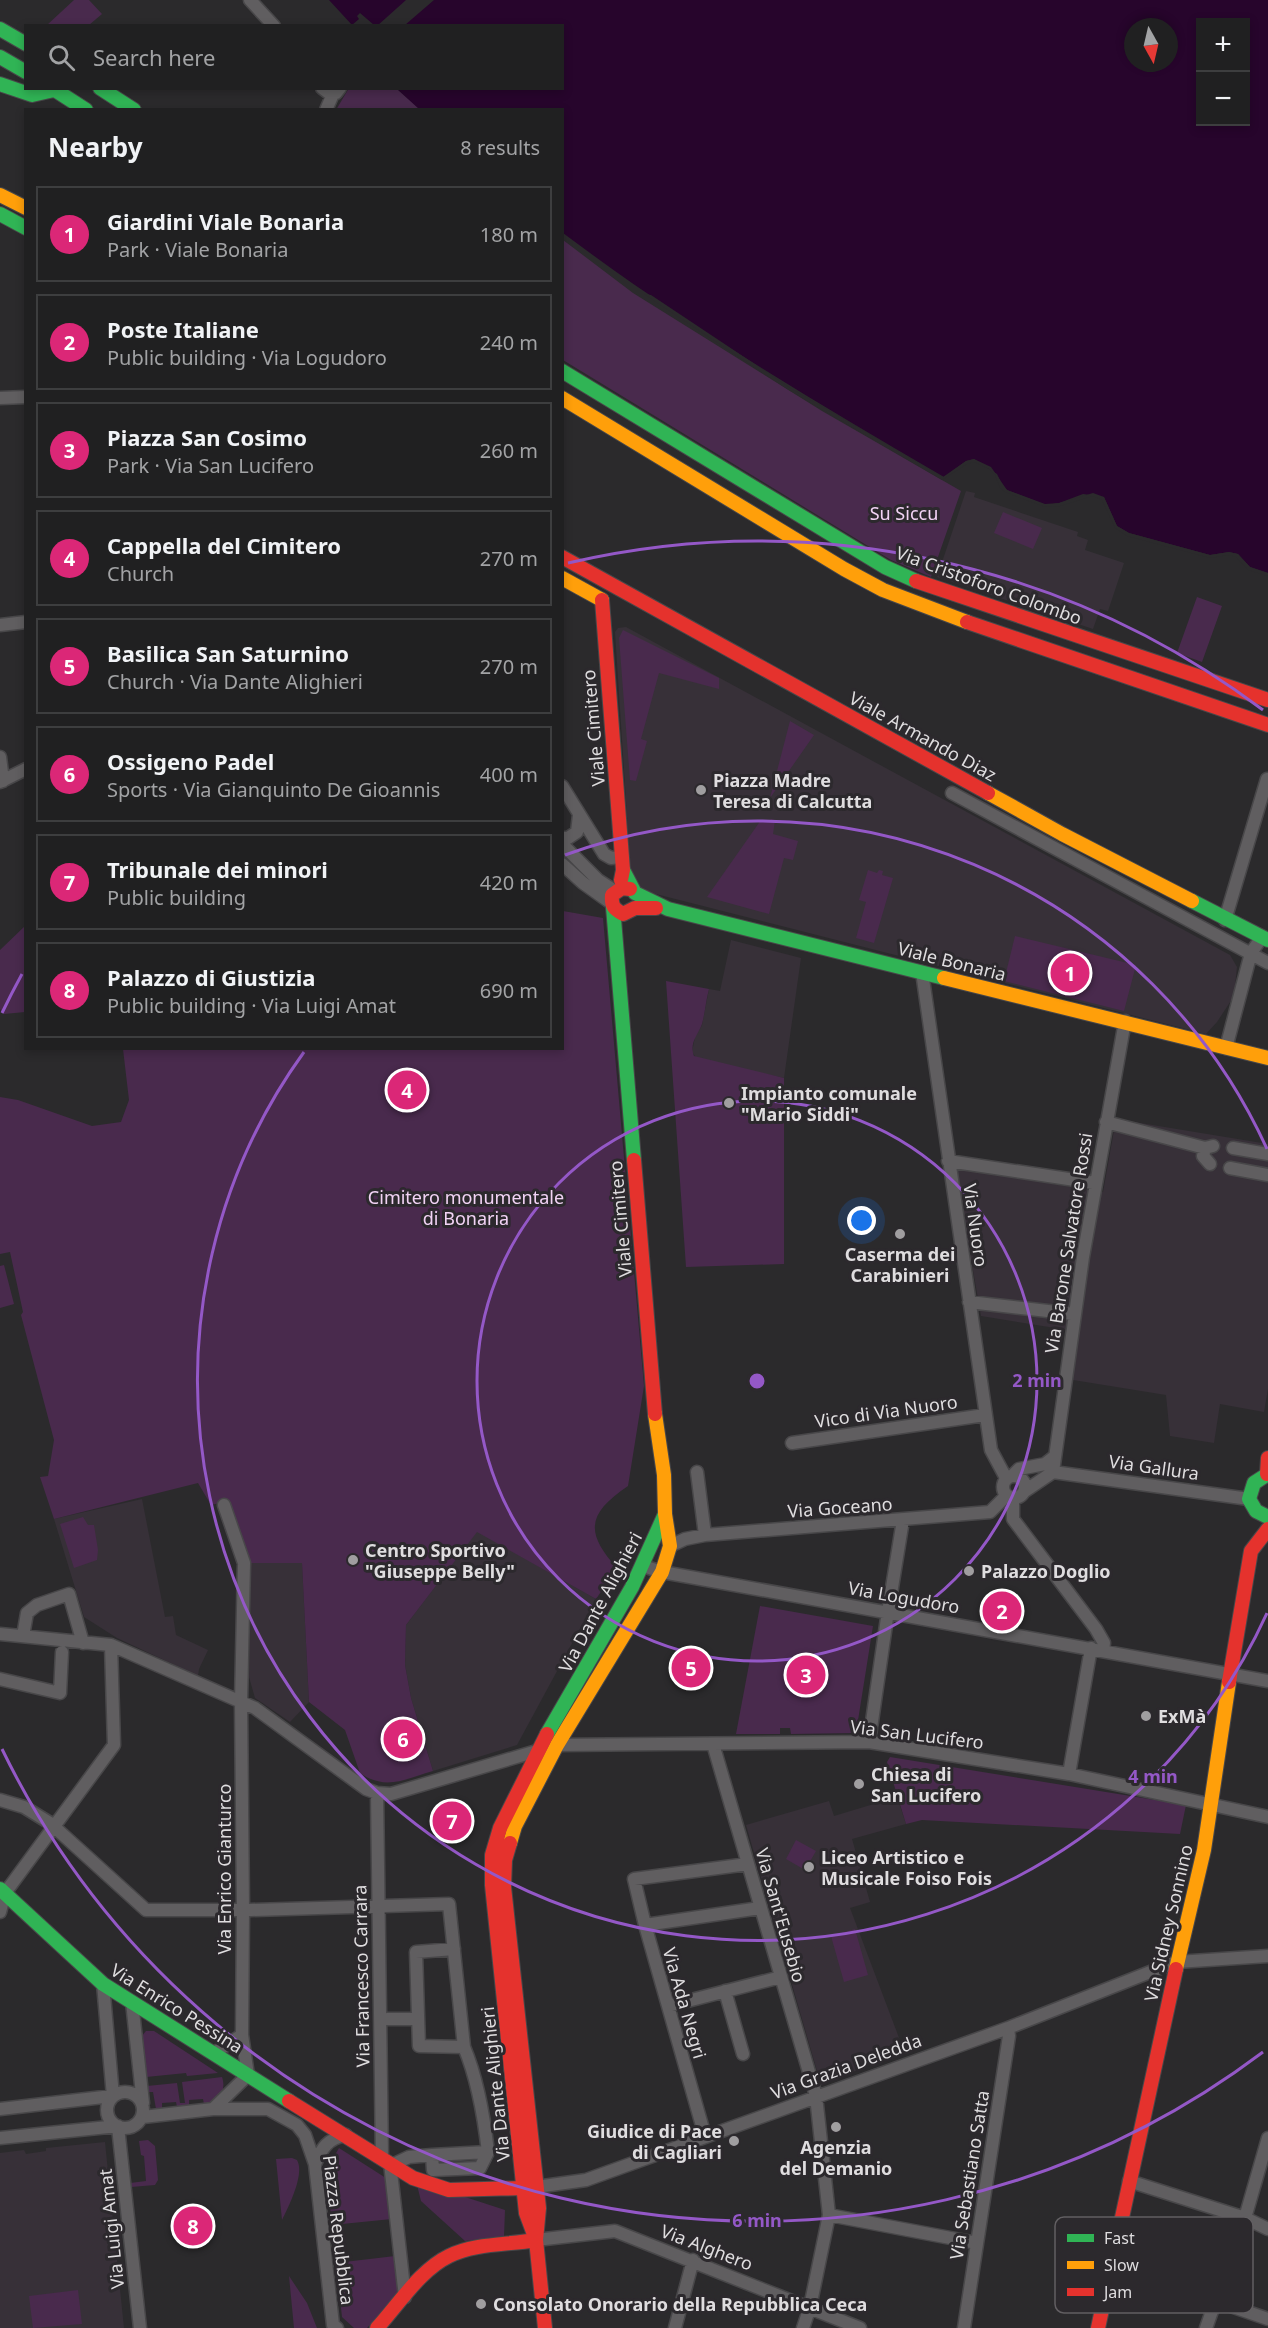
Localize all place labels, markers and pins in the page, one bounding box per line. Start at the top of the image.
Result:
place label: Piazza Madre Teresa di Calcutta [713,768,872,813]
marker: Piazza Madre Teresa di Calcutta [694,783,708,797]
pin: 1 [1050,950,1090,996]
pin: 4 [388,1068,426,1112]
place label: Impianto comunale "Mario Siddi" [741,1081,917,1126]
marker: Impianto comunale "Mario Siddi" [722,1096,736,1110]
marker: Caserma dei Carabinieri [893,1227,907,1241]
place label: Caserma dei Carabinieri [845,1242,955,1287]
centre of rings [747,1371,767,1391]
place label: Centro Sportivo "Giuseppe Belly" [365,1538,515,1583]
marker: Centro Sportivo "Giuseppe Belly" [346,1553,360,1567]
place label: Palazzo Doglio [981,1559,1111,1583]
marker: Palazzo Doglio [962,1564,976,1578]
pin: 2 [982,1588,1022,1634]
pin: 5 [672,1646,710,1690]
pin: 3 [786,1652,826,1698]
place label: ExMà [1158,1704,1206,1728]
marker: ExMà [1139,1709,1153,1723]
pin: 6 [384,1716,422,1762]
place label: Chiesa di San Lucifero [871,1762,981,1807]
marker: Chiesa di San Lucifero [852,1777,866,1791]
pin: 7 [432,1798,472,1844]
place label: Liceo Artistico e Musicale Foiso Fois [821,1845,992,1890]
marker: Liceo Artistico e Musicale Foiso Fois [802,1860,816,1874]
place label: Giudice di Pace di Cagliari [587,2119,722,2164]
marker: Agenzia del Demanio [829,2120,843,2134]
marker: Giudice di Pace di Cagliari [727,2134,741,2148]
place label: Agenzia del Demanio [780,2135,892,2180]
pin: 8 [174,2204,212,2248]
place label: Consolato Onorario della Repubblica Ceca [493,2292,867,2316]
marker: Consolato Onorario della Repubblica Ceca [474,2297,488,2311]

